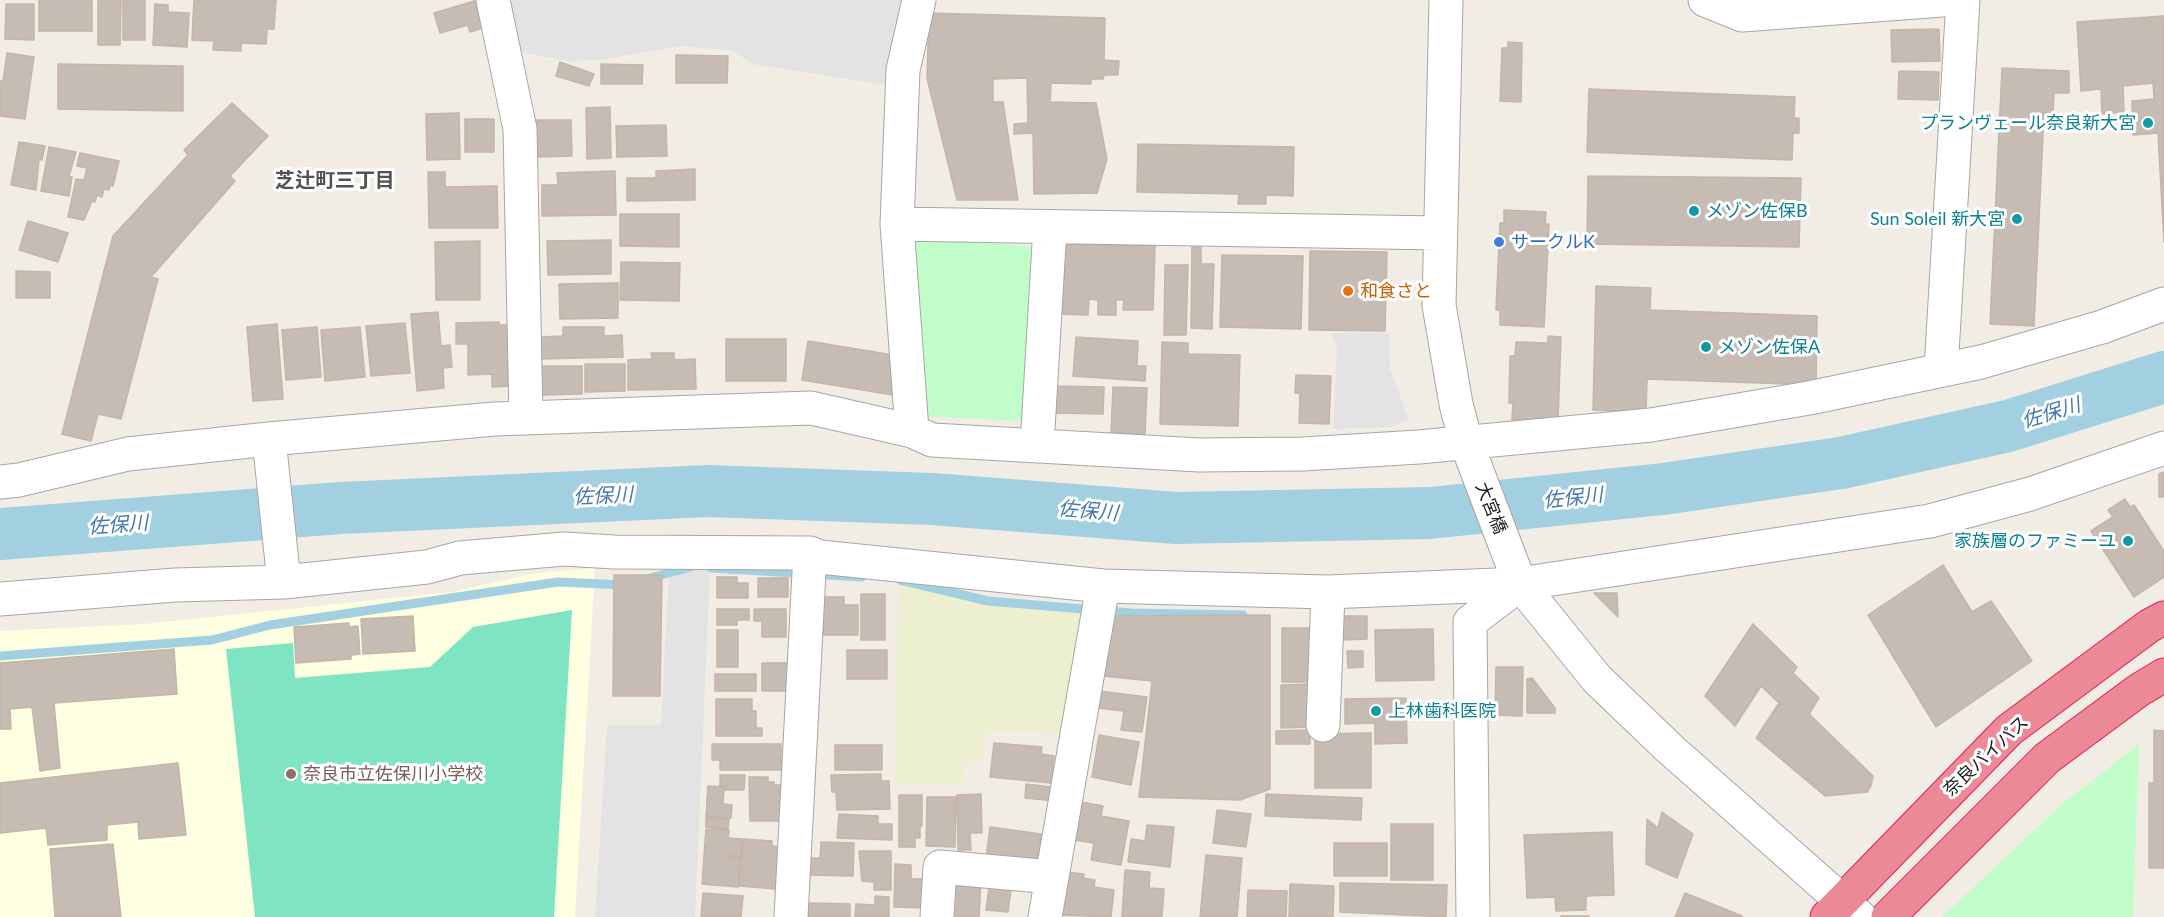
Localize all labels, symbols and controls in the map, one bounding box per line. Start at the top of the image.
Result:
place label: プランヴェール奈良新大宮 [1920,112,2136,134]
marker: プランヴェール奈良新大宮 [2141,116,2155,130]
district label: 芝辻町三丁目 [275,169,395,193]
place label: メゾン佐保B [1706,200,1808,222]
marker: メゾン佐保B [1687,204,1701,218]
place label: Sun Soleil 新大宮 [1870,208,2005,230]
marker: Sun Soleil 新大宮 [2010,212,2024,226]
place label: サークルK [1511,231,1595,253]
marker: サークルK [1492,235,1506,249]
place label: 和食さと [1360,280,1432,302]
marker: 和食さと [1341,284,1355,298]
place label: メゾン佐保A [1718,336,1820,358]
marker: メゾン佐保A [1699,340,1713,354]
water label: 佐保川 [2019,393,2083,433]
street label: 大宮橋 [1471,479,1511,537]
water label: 佐保川 [572,482,634,510]
water label: 佐保川 [1542,483,1604,513]
water label: 佐保川 [1057,496,1119,526]
water label: 佐保川 [87,511,149,539]
place label: 家族層のファミーユ [1954,530,2116,552]
marker: 家族層のファミーユ [2121,534,2135,548]
place label: 上林歯科医院 [1388,700,1496,722]
marker: 上林歯科医院 [1369,704,1383,718]
street label: 奈良バイパス [1939,711,2033,801]
place label: 奈良市立佐保川小学校 [303,763,483,785]
marker: 奈良市立佐保川小学校 [284,767,298,781]

